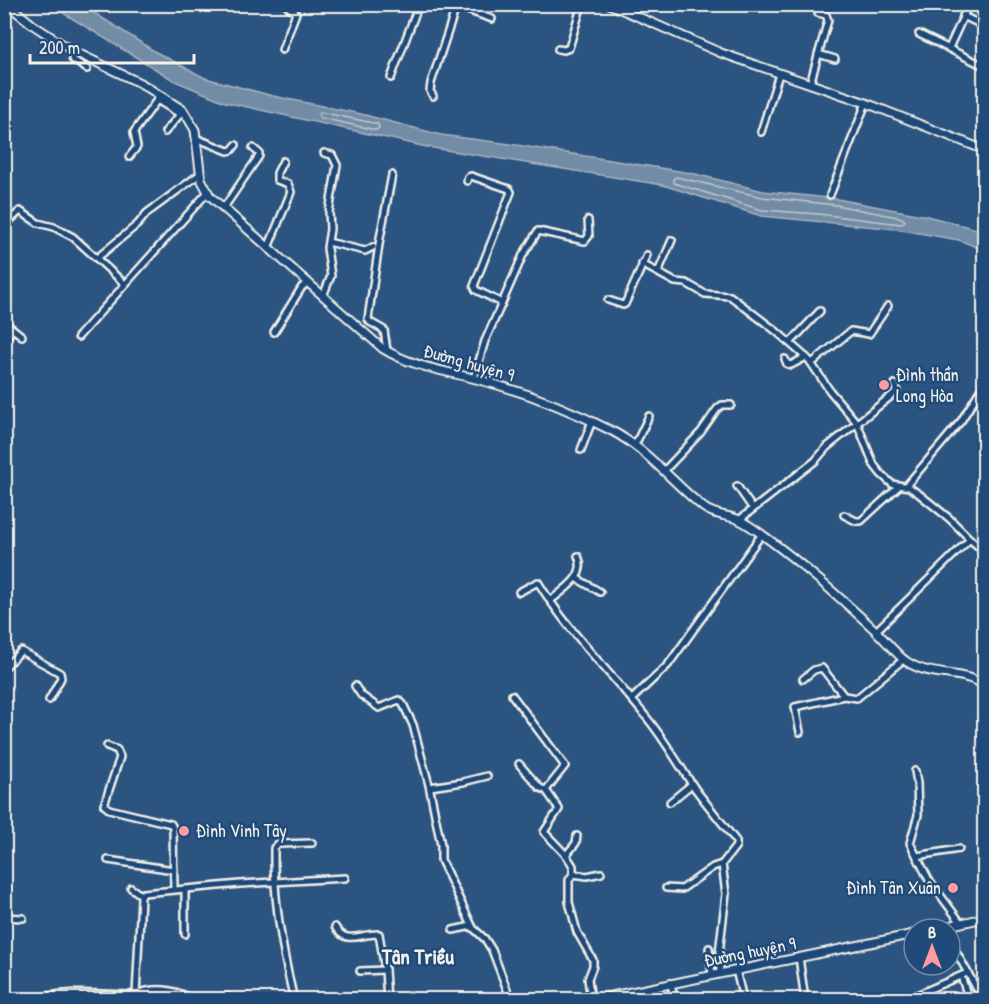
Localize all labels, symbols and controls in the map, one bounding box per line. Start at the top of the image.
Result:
scale bar [30,27,194,65]
text: 200 m [39,35,80,60]
street label: Đường huyện 9 [421,338,518,387]
place label: Đình thần Long Hòa [896,362,959,408]
marker: Đình thần Long Hòa [877,378,891,392]
place label: Đình Vinh Tây [196,818,287,843]
marker: Đình Vinh Tây [177,824,191,838]
place label: Đình Tân Xuân [846,875,941,900]
marker: Đình Tân Xuân [946,881,960,895]
north arrow [902,917,962,977]
text: B [928,921,936,943]
street label: Đường huyện 9 [702,930,798,973]
district label: Tân Triều [381,942,454,971]

